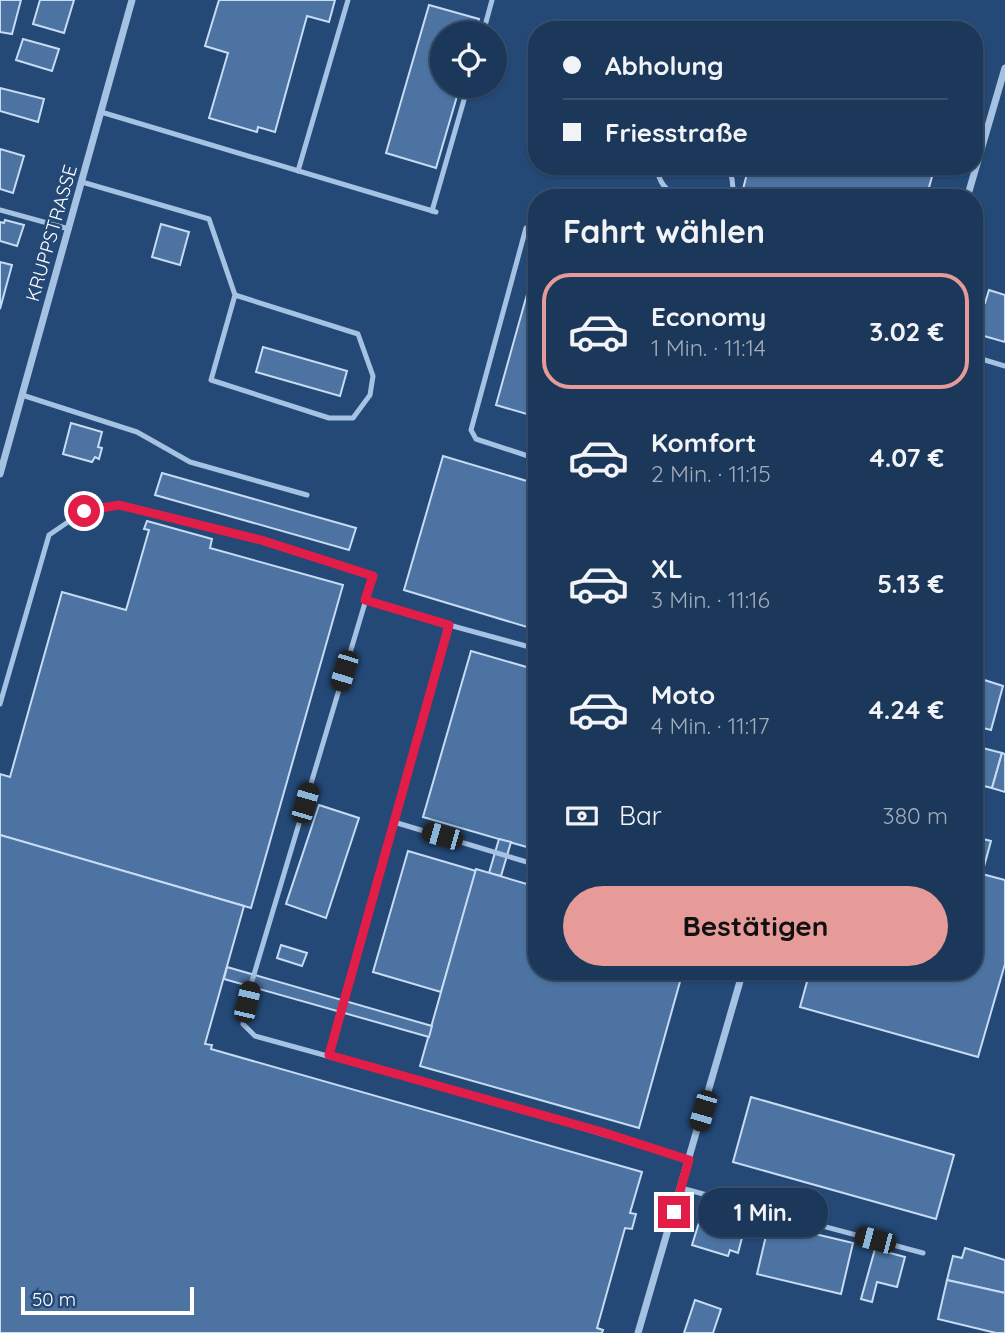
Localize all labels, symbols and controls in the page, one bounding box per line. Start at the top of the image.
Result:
map controls [430,21,507,98]
button: locate [430,21,507,98]
text: Abholung [605,49,724,82]
text: Friesstraße [605,116,748,149]
street label: KRUPPSTRASSE [20,162,82,304]
text: Fahrt wählen [563,211,765,251]
icon: car [567,300,630,363]
text: Economy [651,300,766,333]
text: 3.02 € [869,315,944,348]
text: 1 Min. · 11:14 [651,333,766,362]
icon: car [567,426,630,489]
text: Komfort [651,426,756,459]
text: 4.07 € [869,441,944,474]
text: 2 Min. · 11:15 [651,459,771,488]
route start [68,495,100,527]
icon: car [567,552,630,615]
text: XL [651,552,683,585]
text: 5.13 € [877,567,944,600]
text: 3 Min. · 11:16 [651,585,770,614]
car [328,648,361,694]
icon: car [567,678,630,741]
text: Moto [651,678,715,711]
text: 4.24 € [869,693,944,726]
text: 4 Min. · 11:17 [651,711,769,740]
car [290,780,321,826]
icon: cash [563,797,601,835]
text: Bar [619,799,662,832]
text: 380 m [883,801,948,830]
car [419,820,466,852]
button: Bestätigen [563,886,948,966]
car [233,979,262,1025]
car [688,1088,719,1134]
callout: 1 Min. [698,1188,828,1236]
route end [658,1196,690,1228]
text: 1 Min. [733,1198,793,1227]
car [852,1224,899,1256]
scale bar [21,1284,194,1316]
text: 50 m [32,1287,76,1311]

